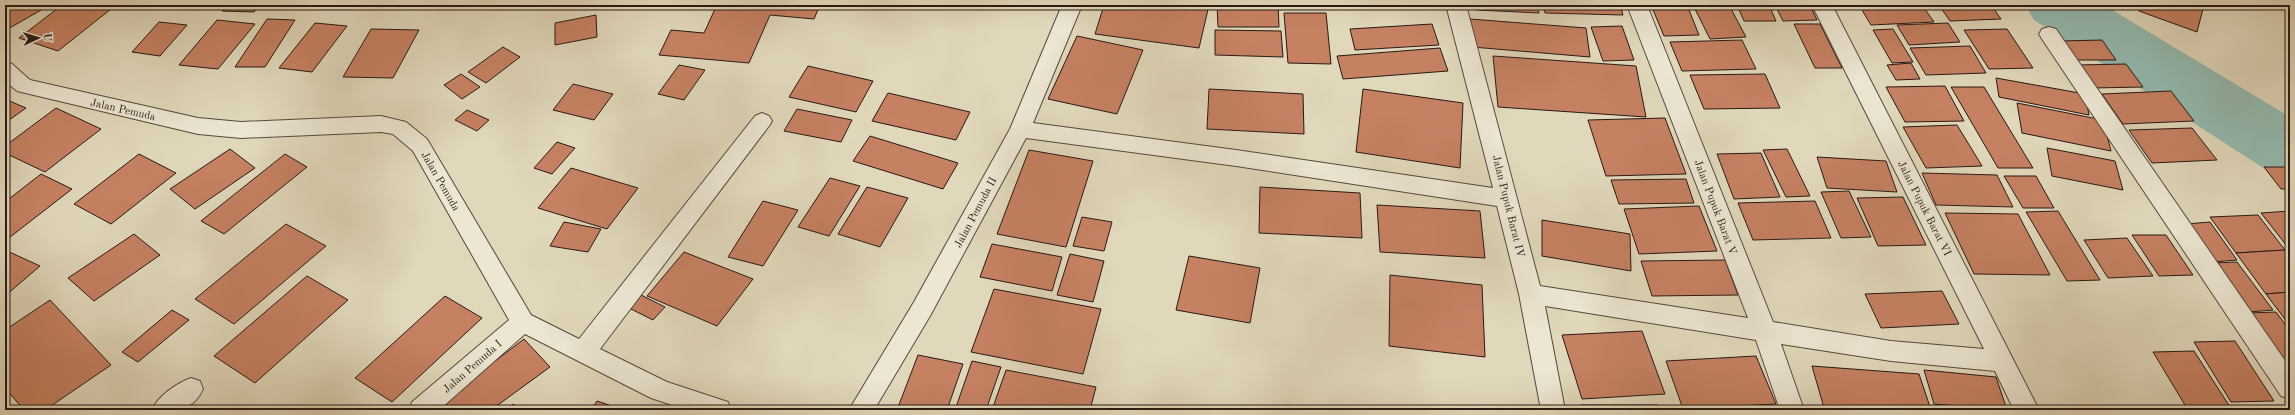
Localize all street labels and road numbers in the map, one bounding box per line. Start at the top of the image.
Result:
street label: Jalan Pemuda [89,98,157,123]
street label: Jalan Pemuda [418,150,461,214]
street label: Jalan Pupuk Barat IV [1489,154,1526,259]
street label: Jalan Pupuk Barat V [1691,158,1738,257]
street label: Jalan Pupuk Barat VI [1895,159,1952,258]
street label: Jalan Pemuda II [953,176,1000,250]
street label: Jalan Pemuda I [441,339,505,396]

